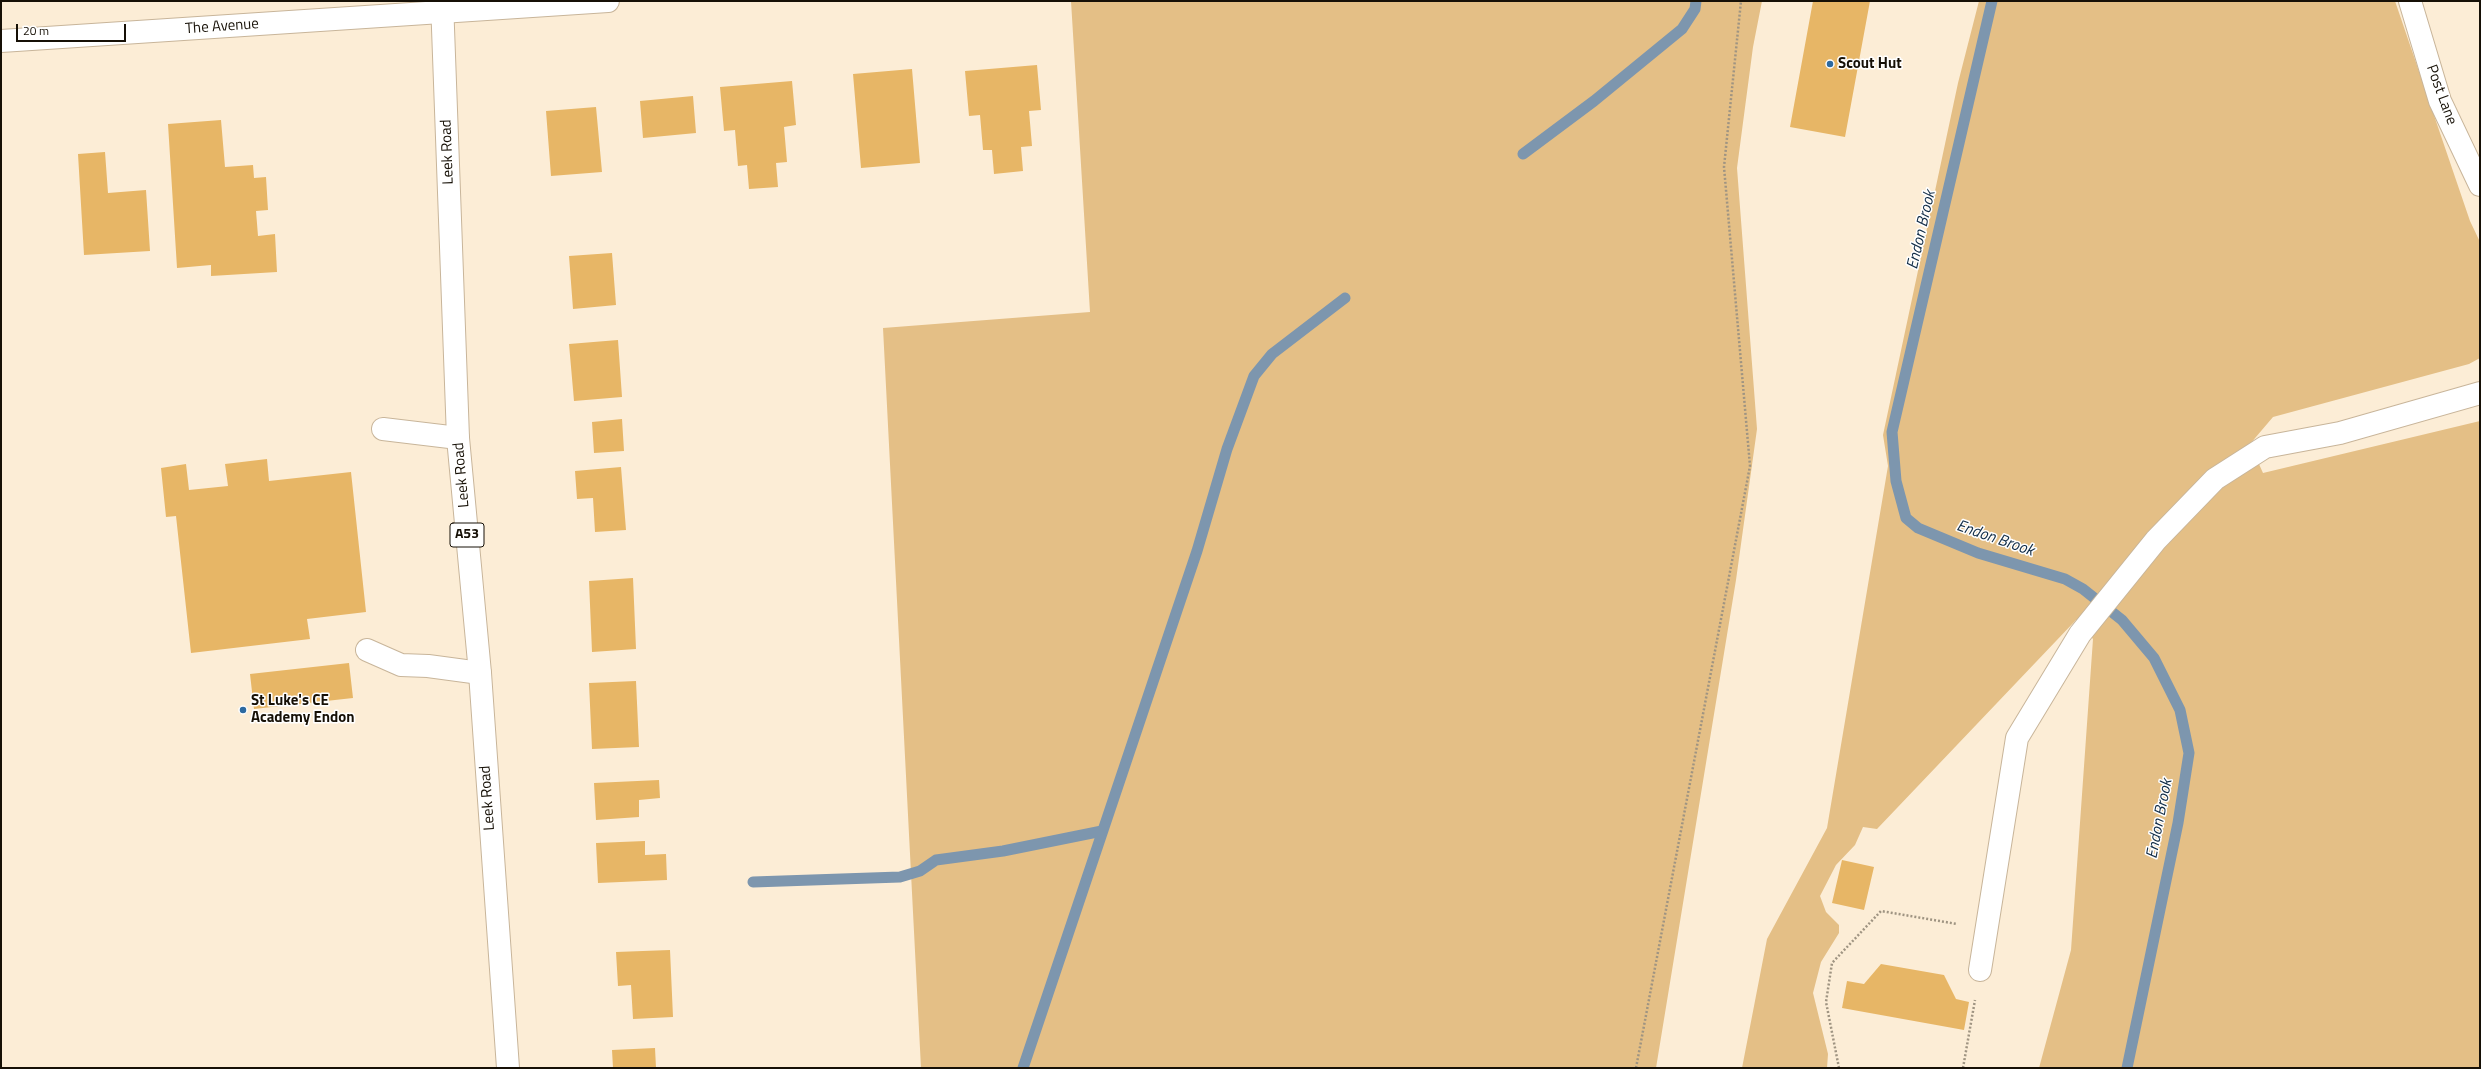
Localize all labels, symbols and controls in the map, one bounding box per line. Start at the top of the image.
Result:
street label: The Avenue [185,15,259,39]
scale bar [18,16,128,42]
text: 20 m [23,21,49,40]
place label: Scout Hut [1838,55,1902,73]
marker: Scout Hut [1825,59,1835,69]
street label: Post Lane [2422,62,2460,128]
street label: Leek Road [438,119,458,185]
water label: Endon Brook [1904,189,1940,271]
street label: Leek Road [450,442,474,508]
water label: Endon Brook [1954,517,2036,561]
road number: A53 [450,523,484,547]
place label: St Luke's CE Academy Endon [251,692,355,727]
marker: St Luke's CE Academy Endon [238,705,248,715]
street label: Leek Road [477,765,499,831]
water label: Endon Brook [2143,778,2177,860]

